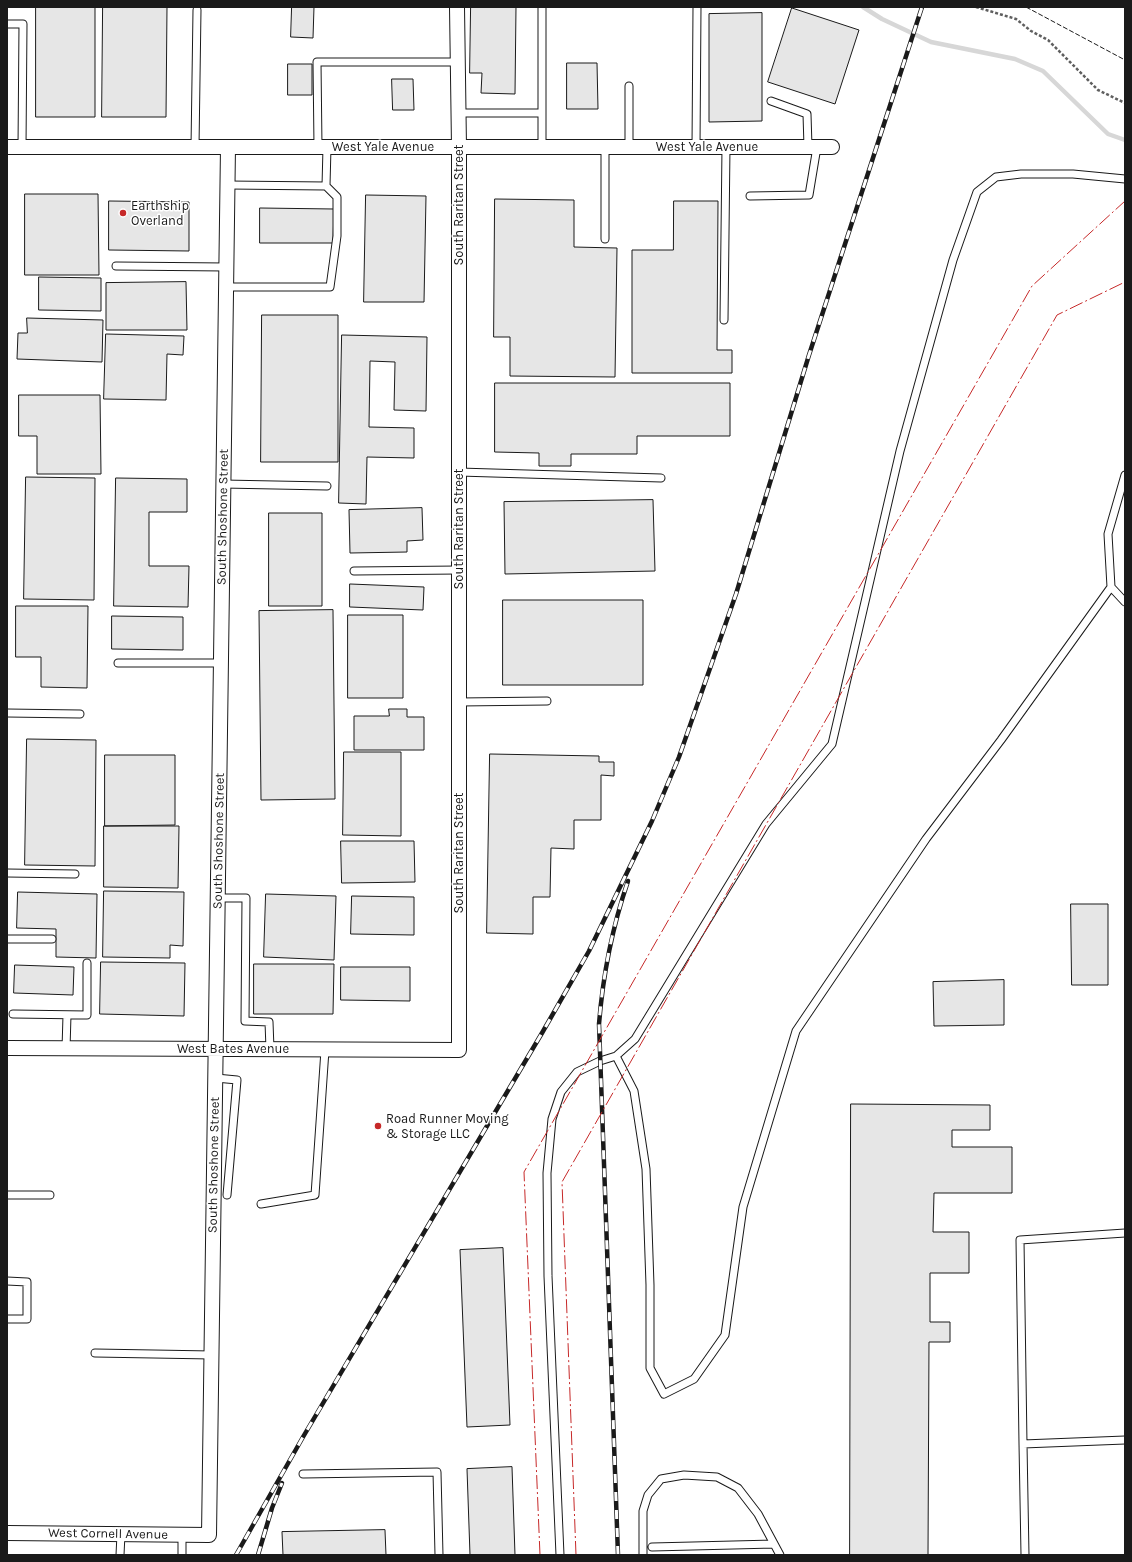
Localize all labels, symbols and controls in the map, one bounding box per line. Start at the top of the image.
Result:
street label: West Yale Avenue [332,139,434,155]
street label: West Yale Avenue [656,139,758,155]
street label: South Raritan Street [451,144,467,266]
place label: Earthship Overland [131,198,189,229]
marker: Earthship Overland [118,208,128,218]
street label: South Shoshone Street [214,449,232,585]
street label: South Raritan Street [451,468,467,590]
street label: South Shoshone Street [210,773,228,909]
street label: South Raritan Street [451,792,467,914]
street label: West Bates Avenue [177,1041,289,1057]
street label: South Shoshone Street [205,1097,223,1233]
place label: Road Runner Moving & Storage LLC [386,1111,509,1142]
marker: Road Runner Moving & Storage LLC [373,1121,383,1131]
street label: West Cornell Avenue [48,1525,168,1543]

